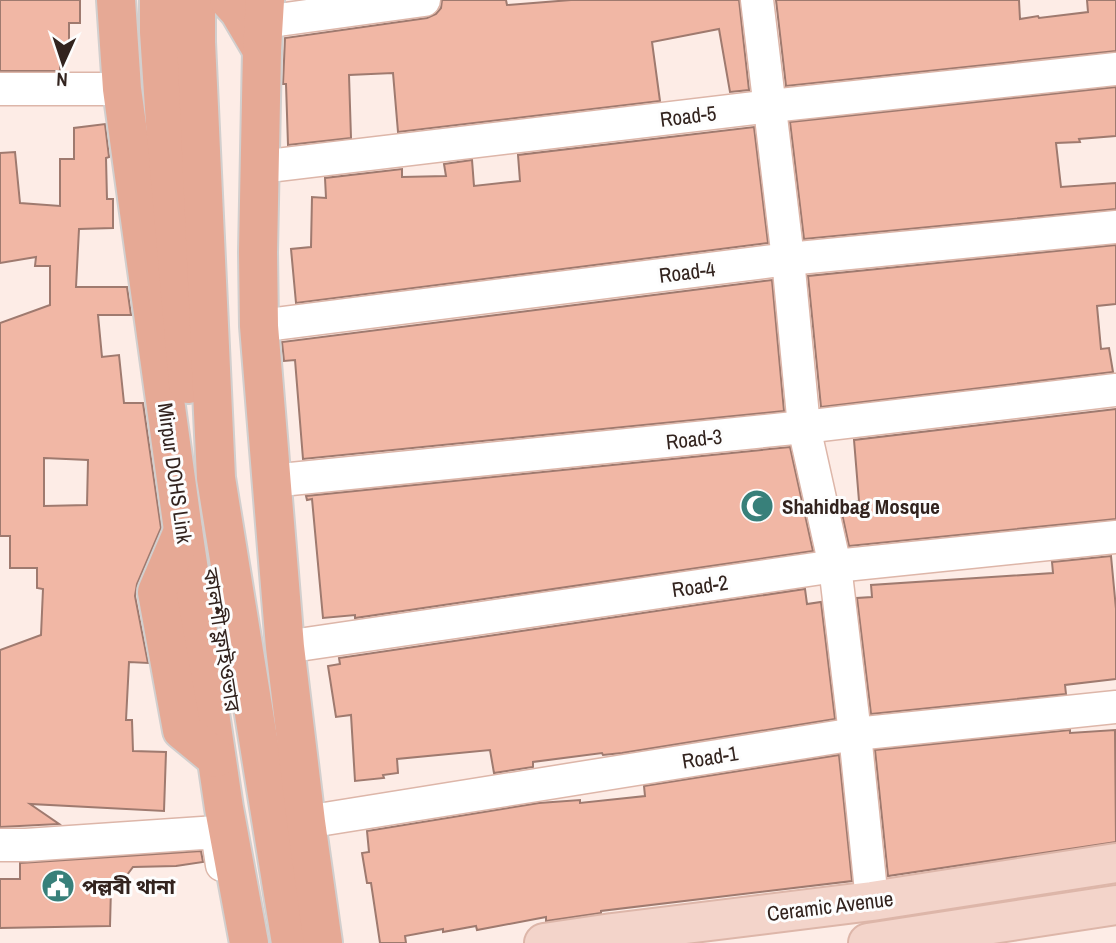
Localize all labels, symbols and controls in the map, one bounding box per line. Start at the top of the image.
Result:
north arrow [28,28,98,98]
text: N [56,67,68,93]
street label: Road-5 [658,98,718,134]
street label: Road-4 [657,254,717,290]
street label: Mirpur DOHS Link [151,401,199,546]
street label: Road-3 [664,422,724,456]
mosque icon: Shahidbag Mosque [738,487,776,525]
place label: Shahidbag Mosque [782,492,940,521]
street label: কালশী ফ্লাইওভার [196,565,248,715]
street label: Road-2 [670,568,730,604]
street label: Road-1 [680,738,741,776]
public building icon: পল্লবী থানা [39,867,77,905]
place label: পল্লবী থানা [82,872,176,901]
street label: Ceramic Avenue [765,884,895,928]

